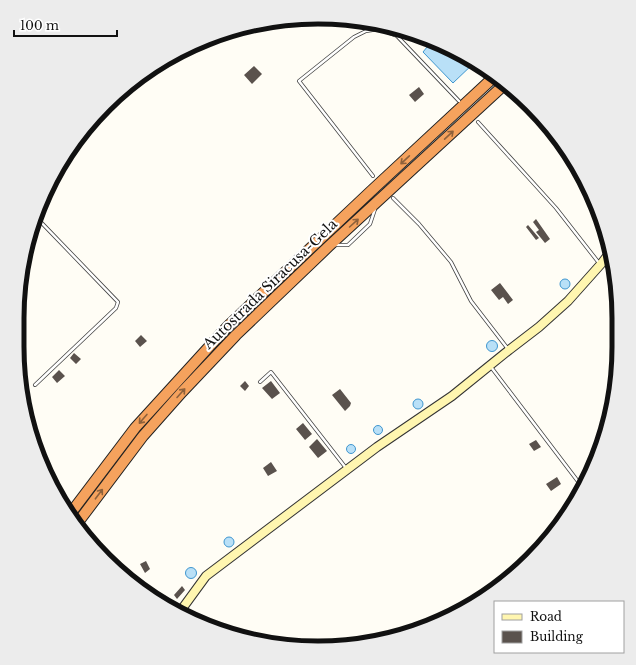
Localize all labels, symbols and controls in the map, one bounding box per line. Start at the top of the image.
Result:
scale bar [14,12,117,38]
text: 100 m [20,18,59,33]
one-way arrow [444,131,455,140]
one-way arrow [399,155,410,164]
street label: Autostrada Siracusa-Gela [198,215,341,354]
one-way arrow [348,219,359,228]
one-way arrow [176,388,186,398]
one-way arrow [139,413,148,424]
one-way arrow [95,488,103,499]
legend [494,601,624,653]
text: Road [530,609,562,624]
text: Building [530,629,584,644]

